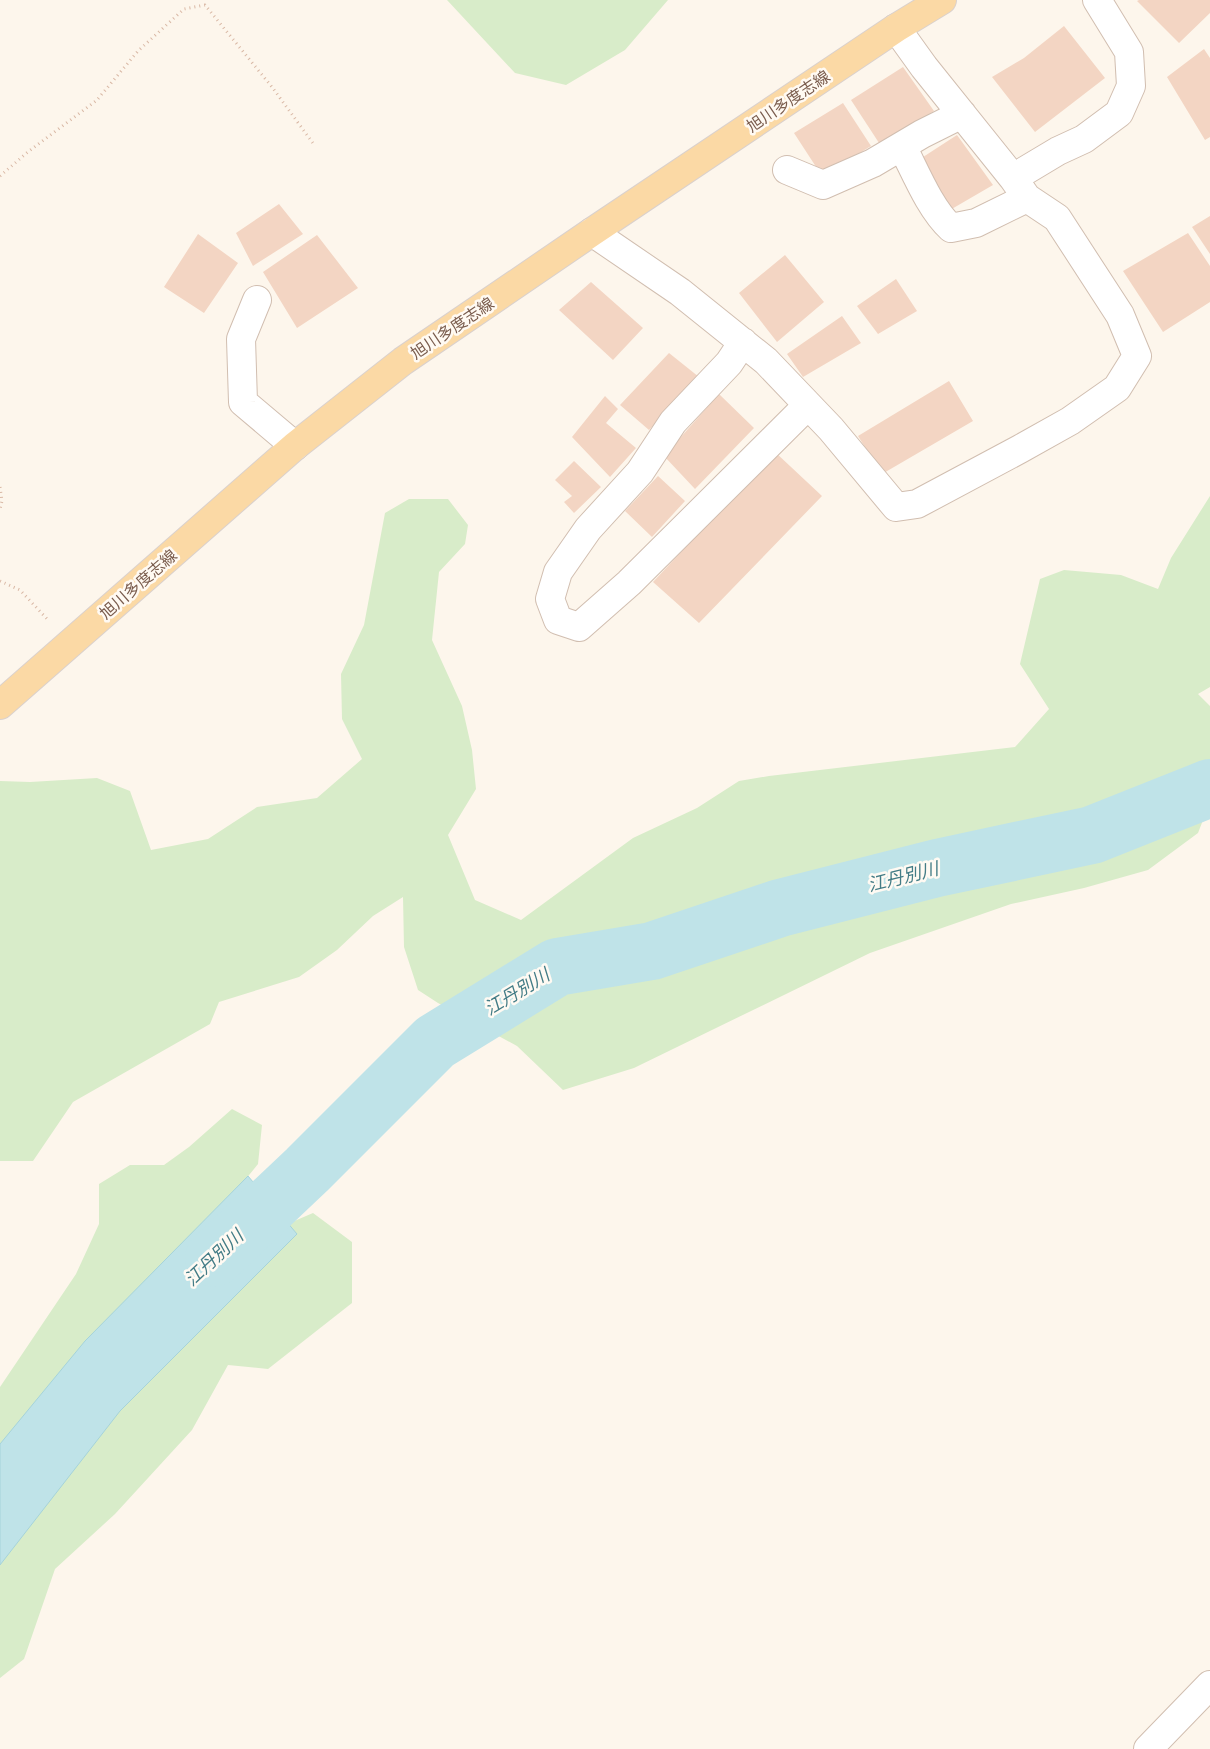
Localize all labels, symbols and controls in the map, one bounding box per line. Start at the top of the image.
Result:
street label: 旭川多度志線 [743,67,833,136]
street label: 旭川多度志線 [407,294,497,363]
street label: 旭川多度志線 [96,546,181,623]
water label: 江丹別川 [865,857,943,896]
water label: 江丹別川 [480,963,555,1020]
water label: 江丹別川 [180,1224,249,1291]

